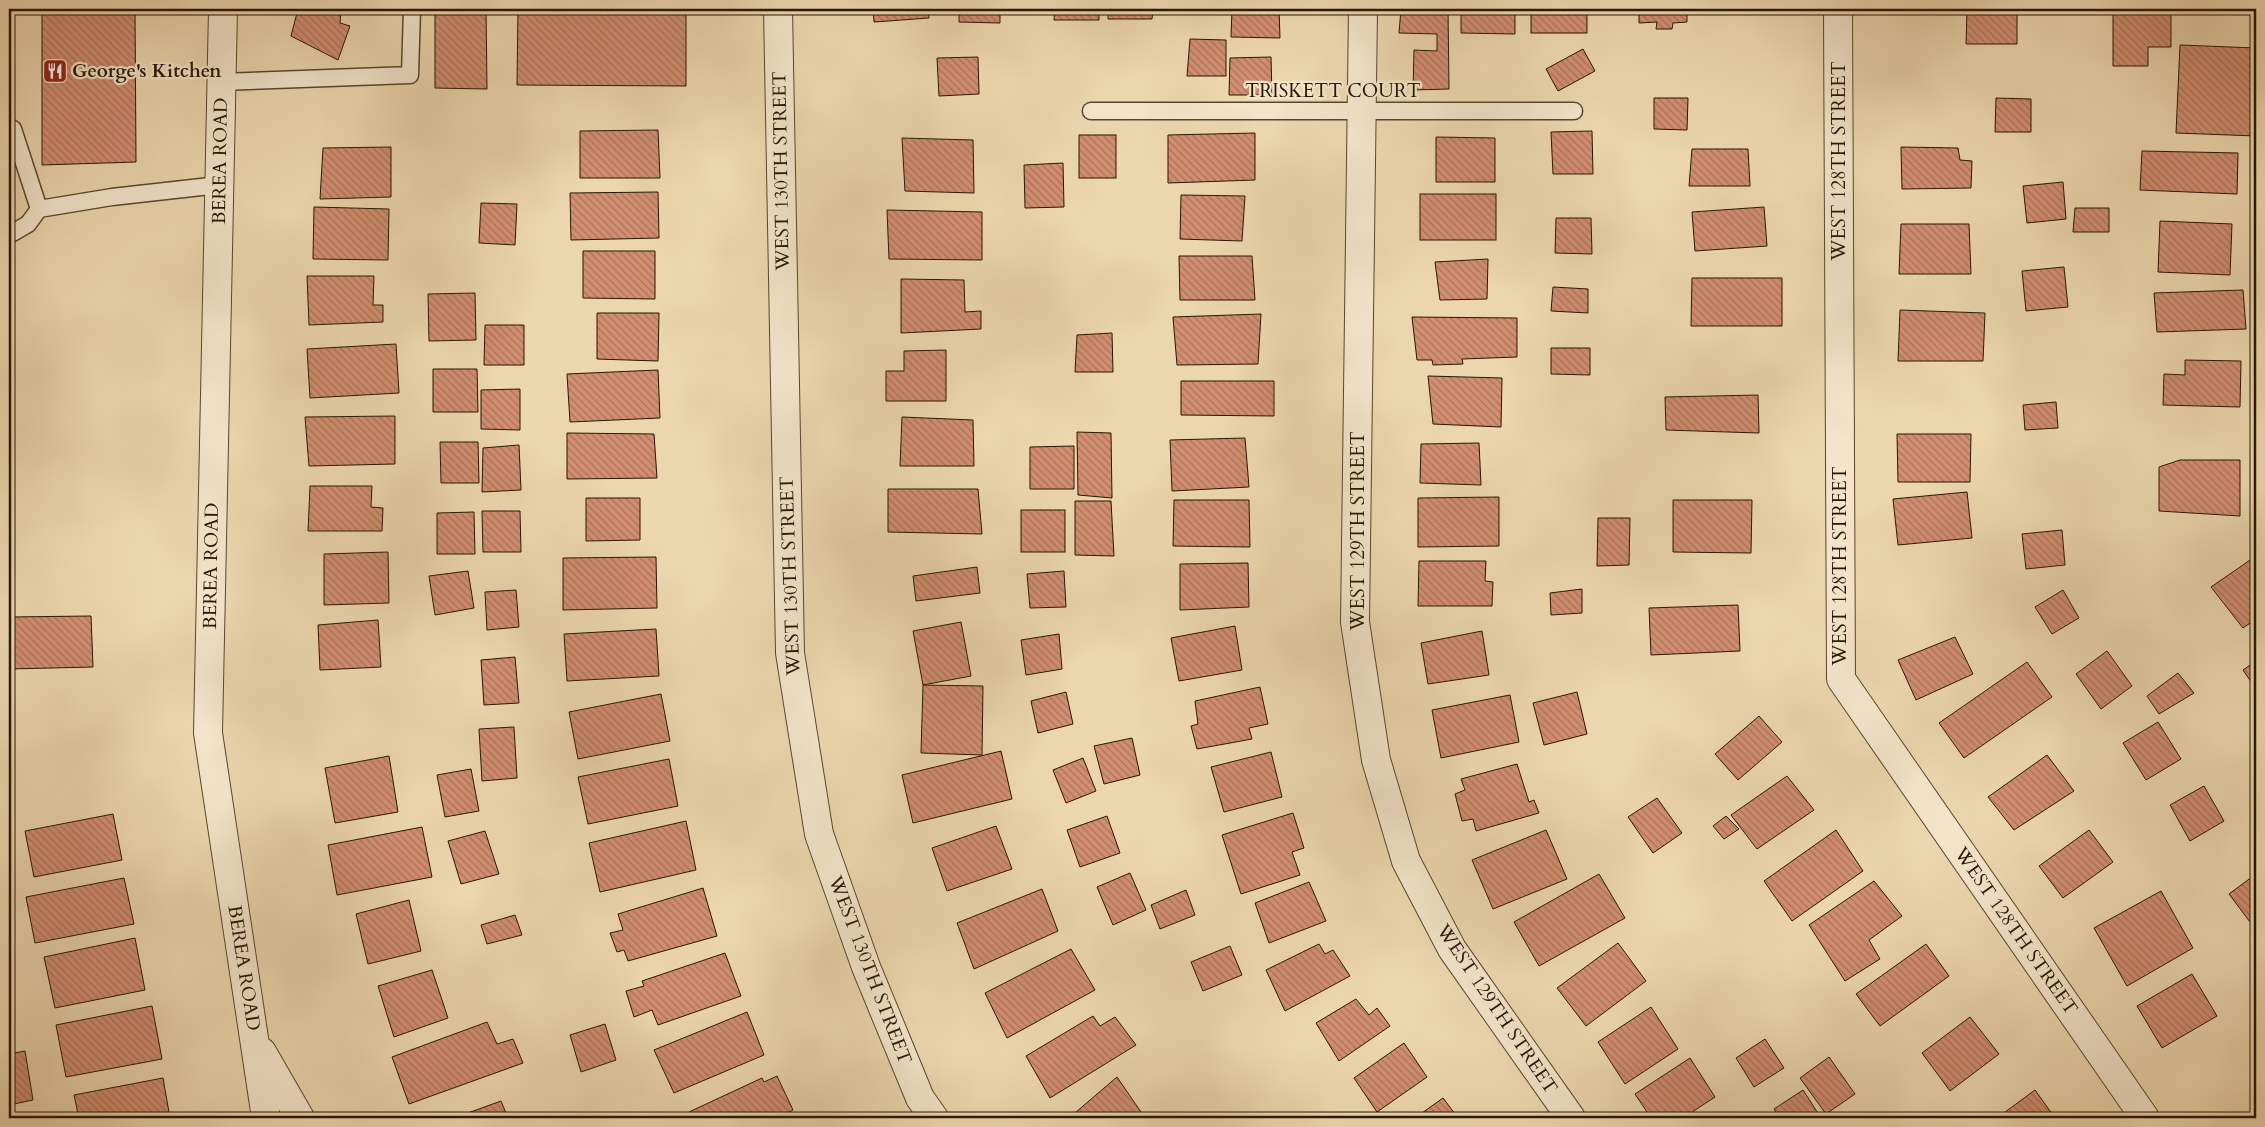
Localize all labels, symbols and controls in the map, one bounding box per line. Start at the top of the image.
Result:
restaurant icon: George's Kitchen [42,58,68,84]
place label: George's Kitchen [72,58,222,84]
street label: WEST 128TH STREET [1826,61,1852,262]
street label: WEST 130TH STREET [766,71,796,272]
street label: TRISKETT COURT [1245,78,1421,104]
street label: BEREA ROAD [206,97,234,225]
street label: WEST 129TH STREET [1345,431,1371,632]
street label: WEST 128TH STREET [1827,466,1853,667]
street label: WEST 130TH STREET [774,476,807,677]
street label: BEREA ROAD [197,502,225,630]
street label: WEST 128TH STREET [1948,841,2084,1020]
street label: WEST 130TH STREET [822,871,918,1068]
street label: BEREA ROAD [221,903,267,1033]
street label: WEST 129TH STREET [1430,918,1564,1099]

